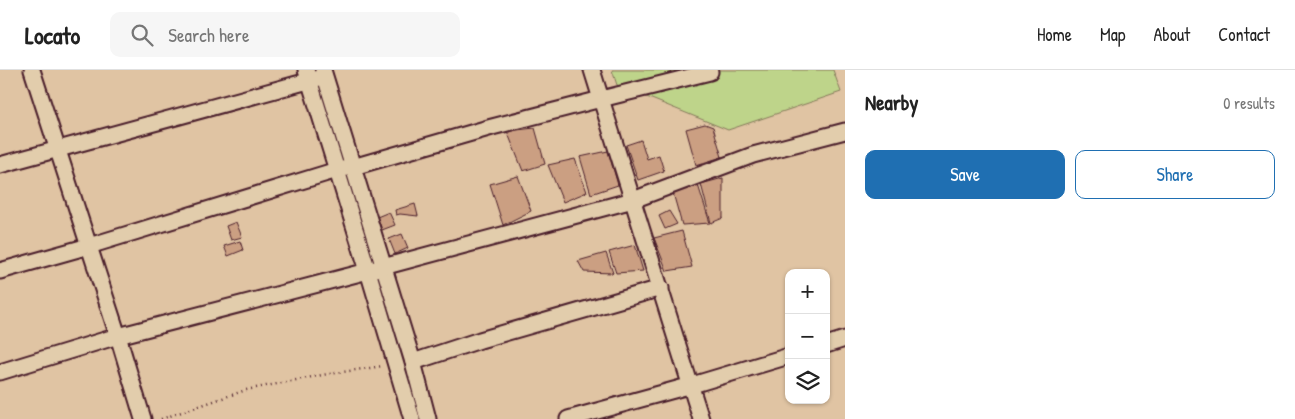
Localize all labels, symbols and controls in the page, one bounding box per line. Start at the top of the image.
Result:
search box [110,12,460,57]
text: Locato [25,19,80,51]
icon: search [128,21,156,49]
text: Search here [168,22,249,48]
text: Home [1037,22,1072,47]
text: Map [1100,22,1125,47]
text: About [1153,22,1190,47]
text: Contact [1218,22,1270,47]
text: Nearby [865,88,918,117]
text: 0 results [1223,92,1275,114]
button: Save [865,150,1065,199]
button: Share [1075,150,1275,199]
map controls [785,269,830,404]
button: + [785,269,830,314]
button: − [785,314,830,359]
button: layers [785,359,830,404]

